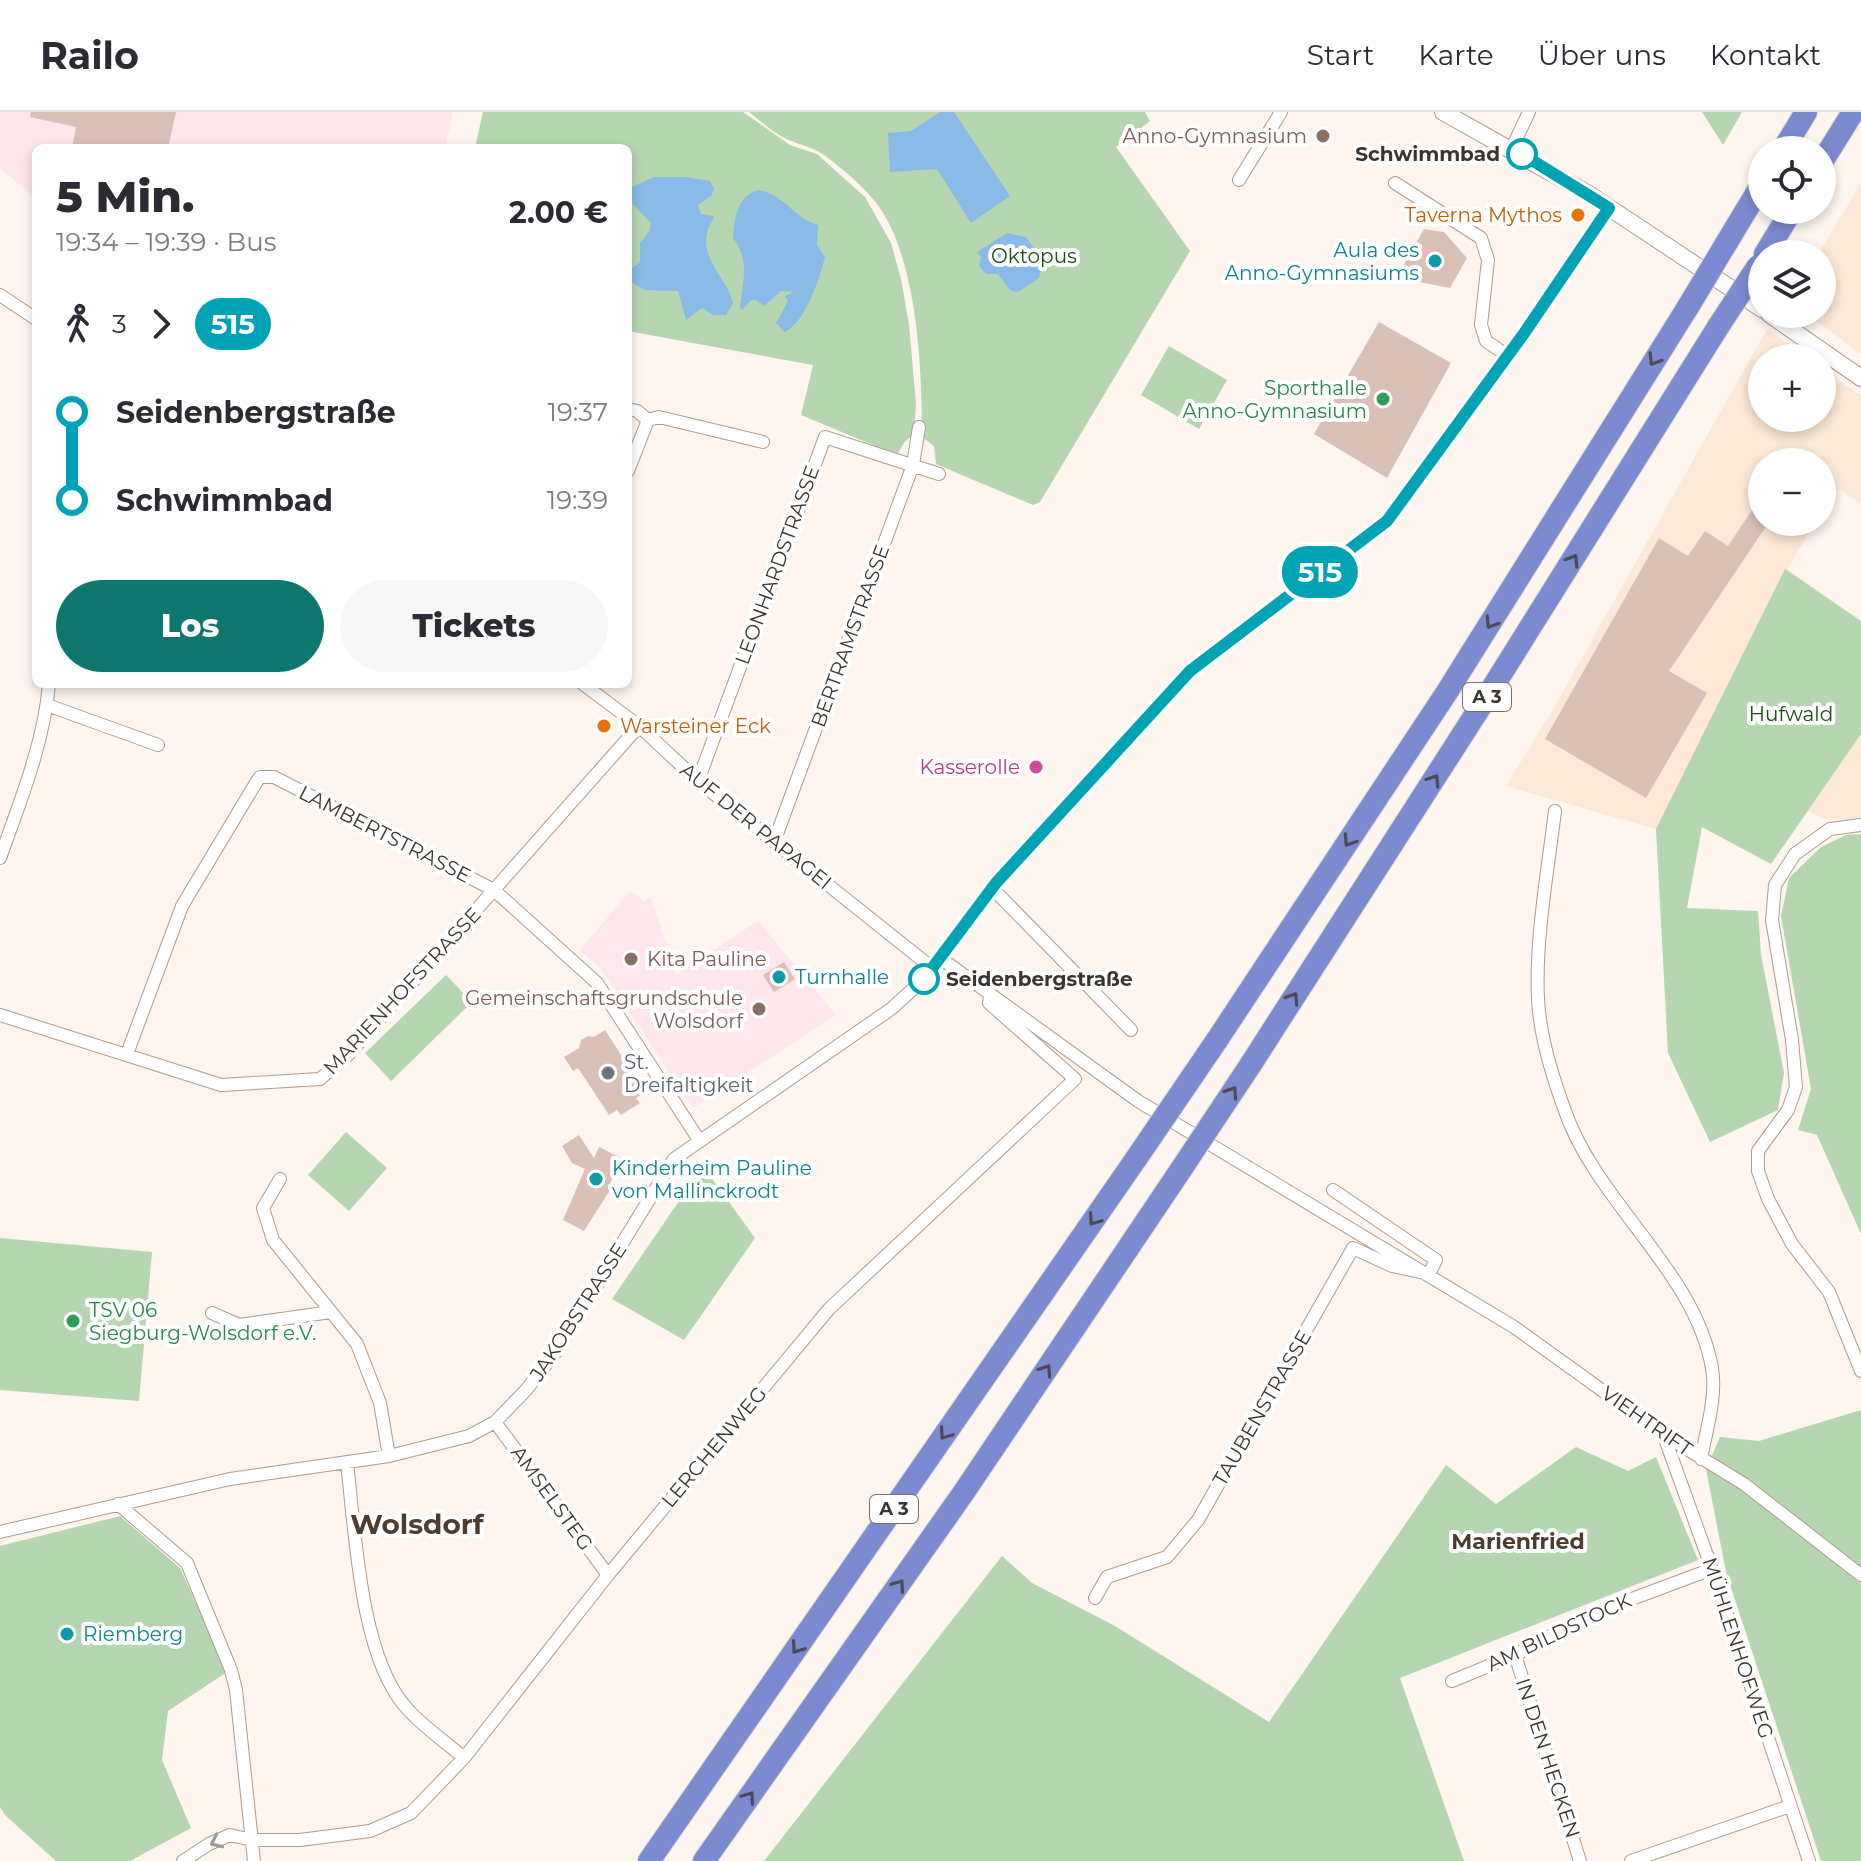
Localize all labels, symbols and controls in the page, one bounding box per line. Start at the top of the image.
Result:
text: Railo [40,32,139,79]
text: Start [1307,38,1374,72]
text: Karte [1418,38,1494,72]
text: Über uns [1538,38,1666,72]
text: Kontakt [1710,38,1821,72]
place label: Anno-Gymnasium [1122,124,1307,148]
marker: Anno-Gymnasium [1314,127,1332,145]
map controls [1748,136,1836,536]
button: locate [1748,136,1836,224]
marker: Schwimmbad [1507,139,1537,169]
place label: Schwimmbad [1355,142,1500,166]
text: 5 Min. [56,169,194,223]
text: 2.00 € [509,194,608,231]
place label: Taverna Mythos [1404,203,1562,227]
marker: Taverna Mythos [1569,206,1587,224]
text: 19:34 – 19:39 · Bus [56,226,276,258]
place label: Aula des Anno-Gymnasiums [1225,238,1419,285]
button: layers [1748,240,1836,328]
park label: Oktopus [991,244,1077,268]
marker: Aula des Anno-Gymnasiums [1426,252,1444,270]
icon: walk [56,302,100,346]
icon: forward [139,302,183,346]
text: 515 [211,307,255,341]
text: 3 [112,308,127,340]
button: + [1748,344,1836,432]
one-way arrow [1649,352,1664,366]
place label: Sporthalle Anno-Gymnasium [1182,376,1367,423]
marker: Sporthalle Anno-Gymnasium [1374,390,1392,408]
text: Seidenbergstraße [116,394,396,431]
text: 19:37 [548,396,608,428]
button: − [1748,448,1836,536]
street label: LEONHARDSTRASSE [730,462,824,668]
text: Schwimmbad [116,482,333,519]
text: 19:39 [547,484,608,516]
street label: BERTRAMSTRASSE [806,541,894,731]
line badge: 515 [1274,546,1366,598]
one-way arrow [1563,554,1578,568]
text: 515 [1298,555,1342,589]
button: Los [56,580,324,672]
button: Tickets [340,580,608,672]
one-way arrow [1485,614,1500,629]
road number: A 3 [1463,683,1511,711]
park label: Hufwald [1749,702,1833,726]
place label: Warsteiner Eck [620,714,771,738]
marker: Warsteiner Eck [595,717,613,735]
place label: Kasserolle [920,755,1020,779]
street label: AUF DER PAPAGEI [676,758,836,894]
marker: Kasserolle [1027,758,1045,776]
one-way arrow [1425,774,1440,788]
street label: LAMBERTSTRASSE [295,780,475,888]
one-way arrow [1344,832,1359,846]
street label: MARIENHOFSTRASSE [318,903,486,1079]
place label: Kita Pauline [647,947,767,971]
marker: Kita Pauline [622,950,640,968]
marker: Seidenbergstraße [909,964,939,994]
place label: Turnhalle [795,965,889,989]
place label: Seidenbergstraße [946,967,1133,991]
marker: Turnhalle [770,968,788,986]
place label: Gemeinschaftsgrundschule Wolsdorf [465,986,744,1033]
one-way arrow [1284,992,1299,1007]
marker: Gemeinschaftsgrundschule Wolsdorf [750,1000,768,1018]
place label: St. Dreifaltigkeit [624,1050,753,1097]
marker: St. Dreifaltigkeit [599,1064,617,1082]
one-way arrow [1222,1087,1237,1101]
place label: Kinderheim Pauline von Mallinckrodt [612,1156,812,1203]
marker: Kinderheim Pauline von Mallinckrodt [587,1170,605,1188]
one-way arrow [1089,1212,1104,1226]
street label: JAKOBSTRASSE [524,1238,632,1386]
place label: TSV 06 Siegburg-Wolsdorf e.V. [89,1298,316,1345]
marker: TSV 06 Siegburg-Wolsdorf e.V. [64,1312,82,1330]
street label: TAUBENSTRASSE [1208,1326,1316,1490]
one-way arrow [1036,1364,1051,1379]
street label: VIEHTRIFT [1597,1381,1698,1461]
street label: LERCHENWEG [657,1382,771,1512]
one-way arrow [940,1426,955,1440]
street label: AMSELSTEG [506,1441,598,1555]
road number: A 3 [870,1495,918,1523]
district label: Wolsdorf [350,1507,485,1541]
district label: Marienfried [1451,1528,1585,1555]
street label: MÜHLENHOFWEG [1697,1554,1779,1742]
one-way arrow [889,1579,904,1593]
street label: AM BILDSTOCK [1483,1588,1636,1676]
place label: Riemberg [83,1622,183,1646]
marker: Riemberg [58,1625,76,1643]
one-way arrow [792,1639,807,1653]
street label: IN DEN HECKEN [1511,1675,1585,1841]
one-way arrow [739,1792,754,1806]
one-way arrow [209,1832,224,1848]

